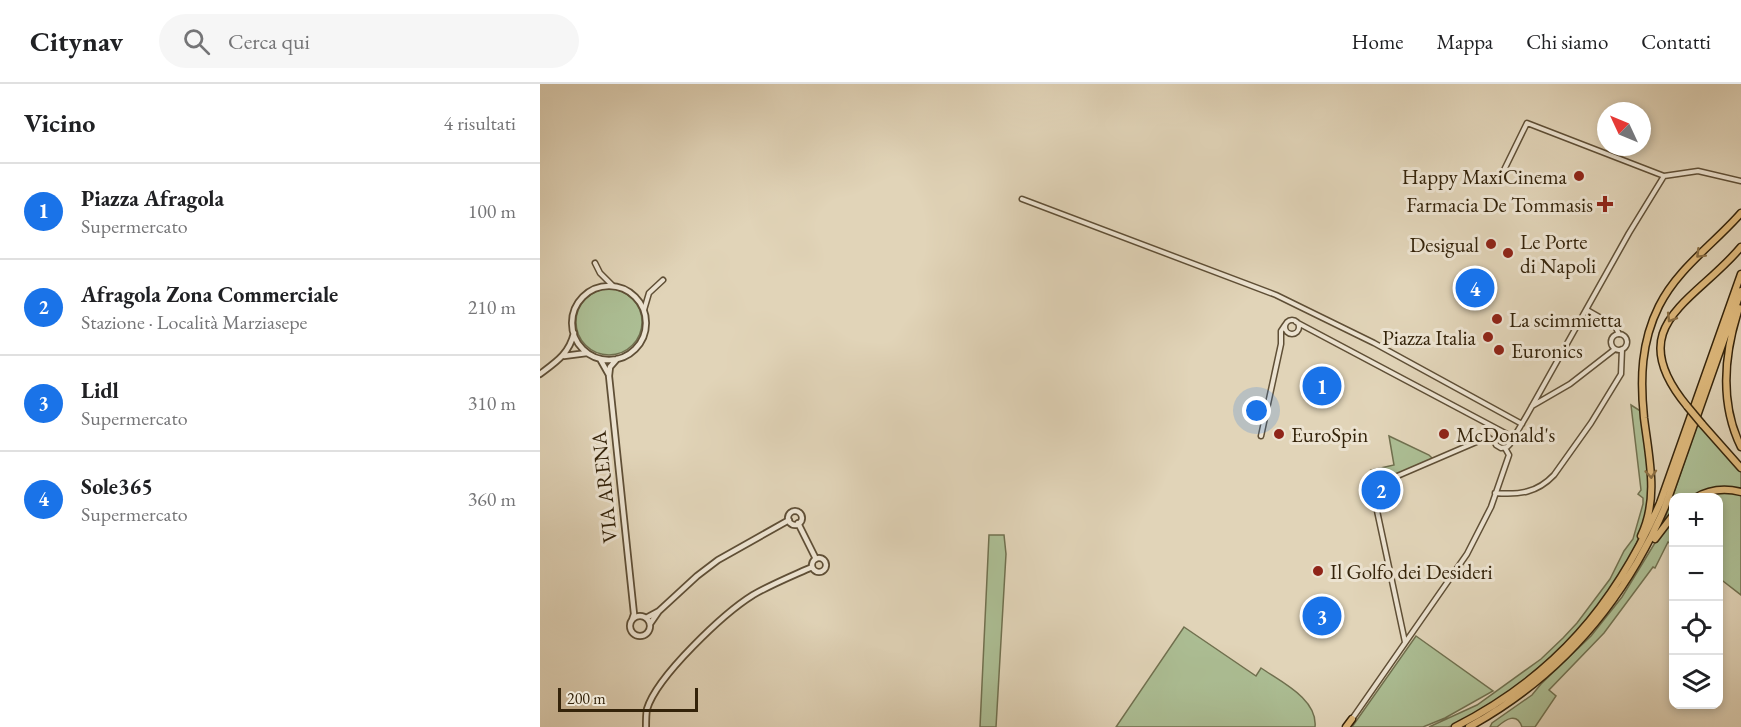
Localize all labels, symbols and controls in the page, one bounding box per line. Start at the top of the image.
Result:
search box [159,14,579,68]
text: Citynav [30,23,123,59]
icon: search [180,25,213,58]
text: Cerca qui [228,27,310,56]
text: Home [1352,28,1404,55]
text: Mappa [1437,28,1493,55]
text: Chi siamo [1526,28,1608,55]
text: Contatti [1641,28,1711,55]
north arrow [1597,102,1651,156]
text: Vicino [24,106,95,140]
text: 4 risultati [444,110,516,136]
place label: Happy MaxiCinema [1402,163,1568,190]
marker: Happy MaxiCinema [1572,169,1586,183]
text: Piazza Afragola [81,184,224,213]
place label: Farmacia De Tommasis [1406,191,1593,218]
marker: Farmacia De Tommasis [1598,197,1612,211]
text: 1 [38,198,49,224]
text: 100 m [468,198,516,224]
text: Supermercato [81,213,188,239]
place label: Le Porte di Napoli [1520,228,1596,279]
place label: Desigual [1409,231,1479,258]
marker: Desigual [1484,237,1498,251]
marker: Le Porte di Napoli [1501,246,1515,260]
one-way arrow [1696,247,1707,258]
pin: 4 [1456,266,1494,310]
text: Afragola Zona Commerciale [81,280,338,309]
text: 2 [38,294,49,320]
text: 210 m [468,294,516,320]
place label: La scimmietta [1509,306,1623,333]
text: Stazione · Località Marziasepe [81,309,307,335]
marker: La scimmietta [1490,312,1504,326]
one-way arrow [1666,312,1678,322]
place label: Piazza Italia [1382,324,1477,351]
marker: Piazza Italia [1481,330,1495,344]
place label: Euronics [1511,337,1583,364]
marker: Euronics [1492,343,1506,357]
pin: 1 [1302,364,1342,408]
text: Lidl [81,376,119,405]
text: 3 [38,390,49,416]
text: 310 m [468,390,516,416]
your location [1242,396,1271,425]
text: Supermercato [81,405,188,431]
place label: EuroSpin [1291,421,1368,448]
place label: McDonald's [1456,421,1556,448]
marker: EuroSpin [1272,427,1286,441]
marker: McDonald's [1437,427,1451,441]
street label: VIA ARENA [585,429,623,544]
pin: 2 [1362,468,1400,512]
one-way arrow [1644,469,1657,478]
text: Sole365 [81,472,153,501]
text: 4 [38,486,49,512]
text: 360 m [468,486,516,512]
map controls [1669,493,1723,709]
button: + [1669,493,1723,547]
text: Supermercato [81,501,188,527]
button: − [1669,547,1723,601]
place label: Il Golfo dei Desideri [1330,558,1493,585]
marker: Il Golfo dei Desideri [1311,564,1325,578]
pin: 3 [1302,594,1342,638]
button: locate [1669,601,1723,655]
button: layers [1669,655,1723,709]
scale bar [558,685,698,712]
text: 200 m [567,688,606,709]

